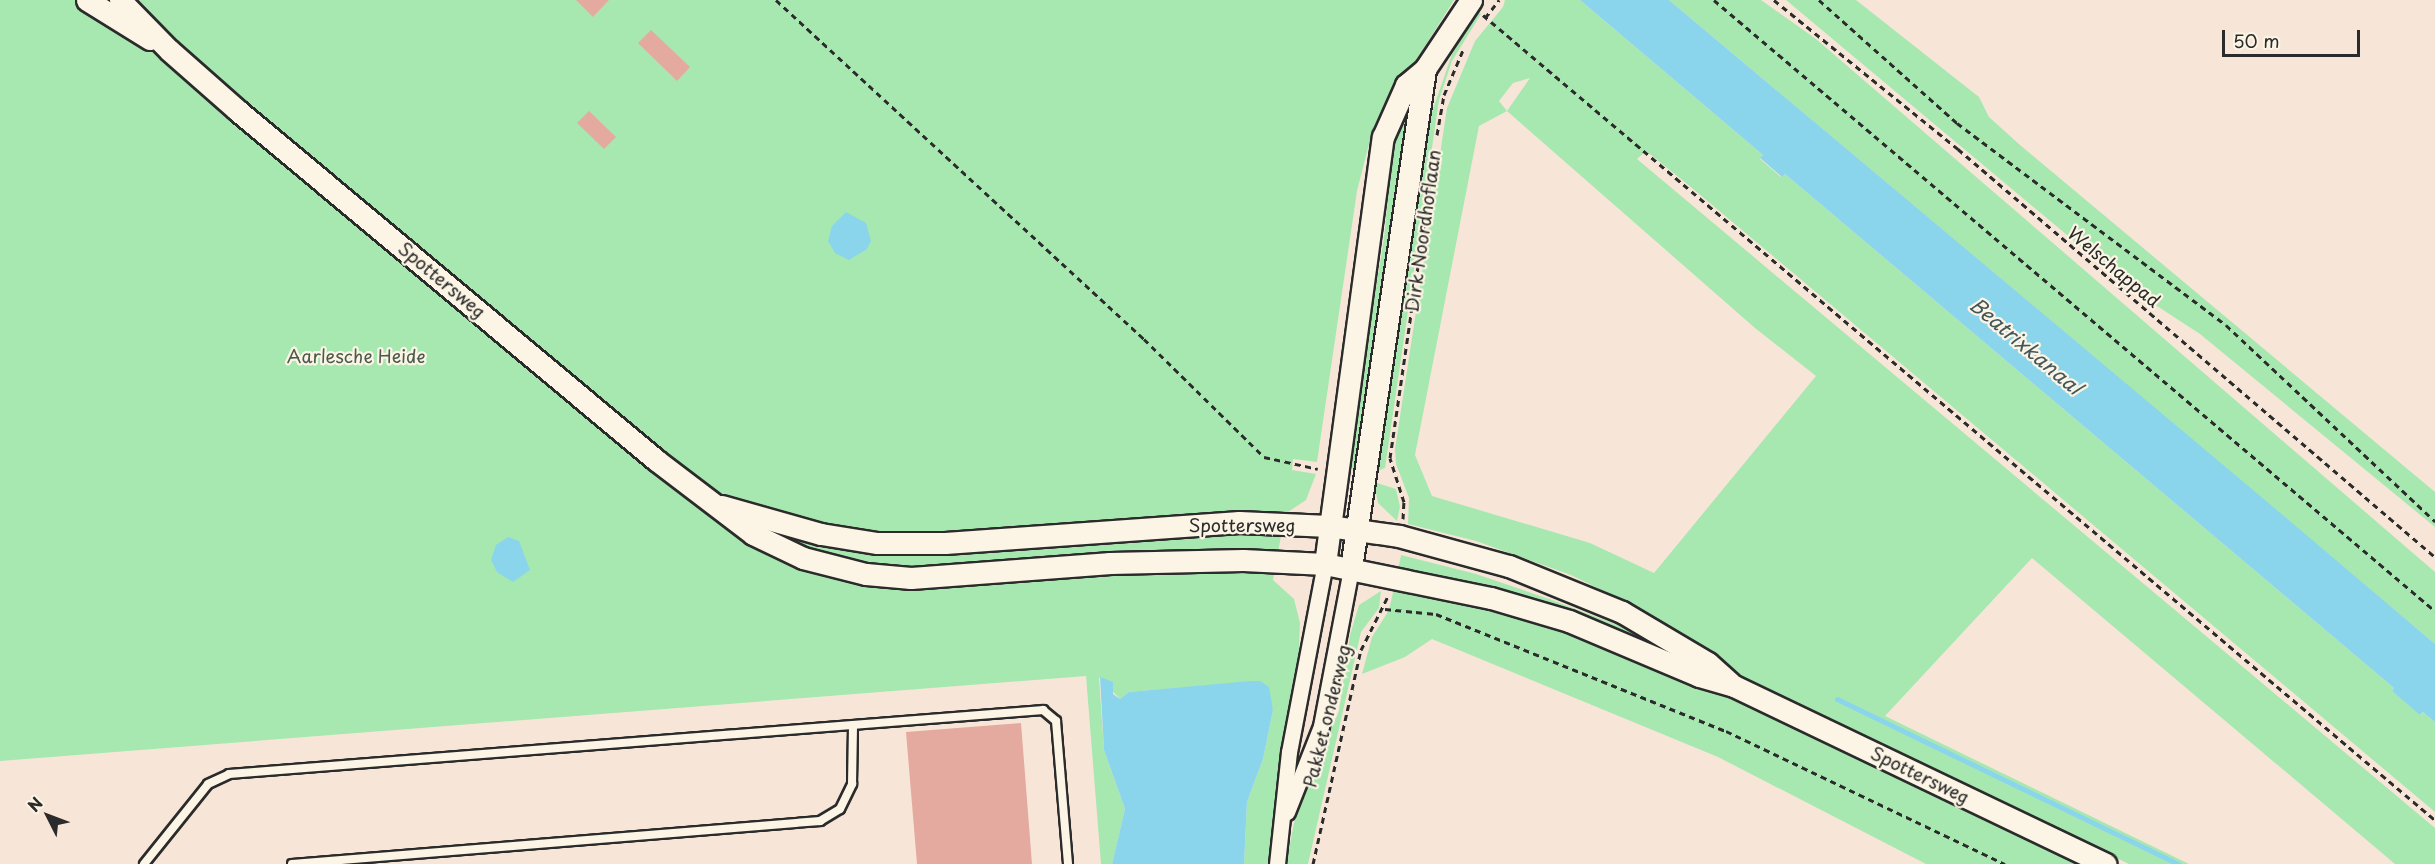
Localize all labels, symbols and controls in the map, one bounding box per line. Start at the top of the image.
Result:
scale bar [2225,18,2363,56]
text: 50 m [2233,27,2280,54]
street label: Dirk Noordhoflaan [1401,148,1445,314]
street label: Welschappad [2063,222,2165,312]
street label: Spottersweg [394,237,490,323]
water label: Beatrixkanaal [1965,292,2087,400]
park label: Aarlesche Heide [286,345,426,367]
street label: Spottersweg [1188,514,1296,536]
street label: Pakket onderweg [1299,642,1355,790]
street label: Spottersweg [1867,742,1973,808]
north arrow [18,786,78,846]
text: N [21,791,48,817]

